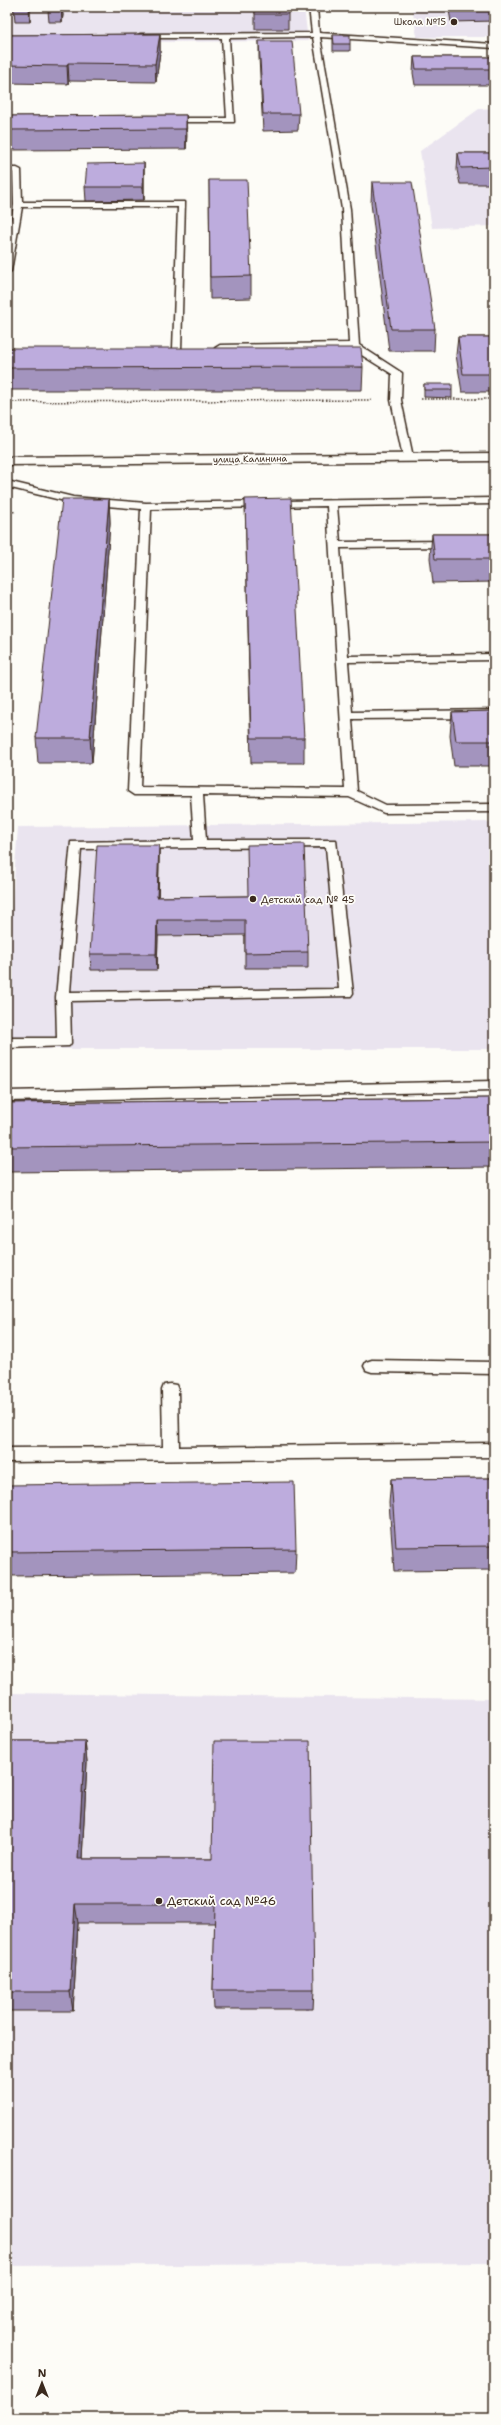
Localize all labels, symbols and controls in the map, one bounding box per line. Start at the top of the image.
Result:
place label: Школа №15 [394,16,446,28]
marker: Школа №15 [449,17,459,27]
street label: улица Калинина [213,452,288,466]
place label: Детский сад № 45 [261,893,354,906]
marker: Детский сад № 45 [248,894,258,904]
place label: Детский сад №46 [167,1893,276,1909]
marker: Детский сад №46 [154,1896,164,1906]
north arrow [22,2363,62,2403]
text: N [38,2366,47,2381]

